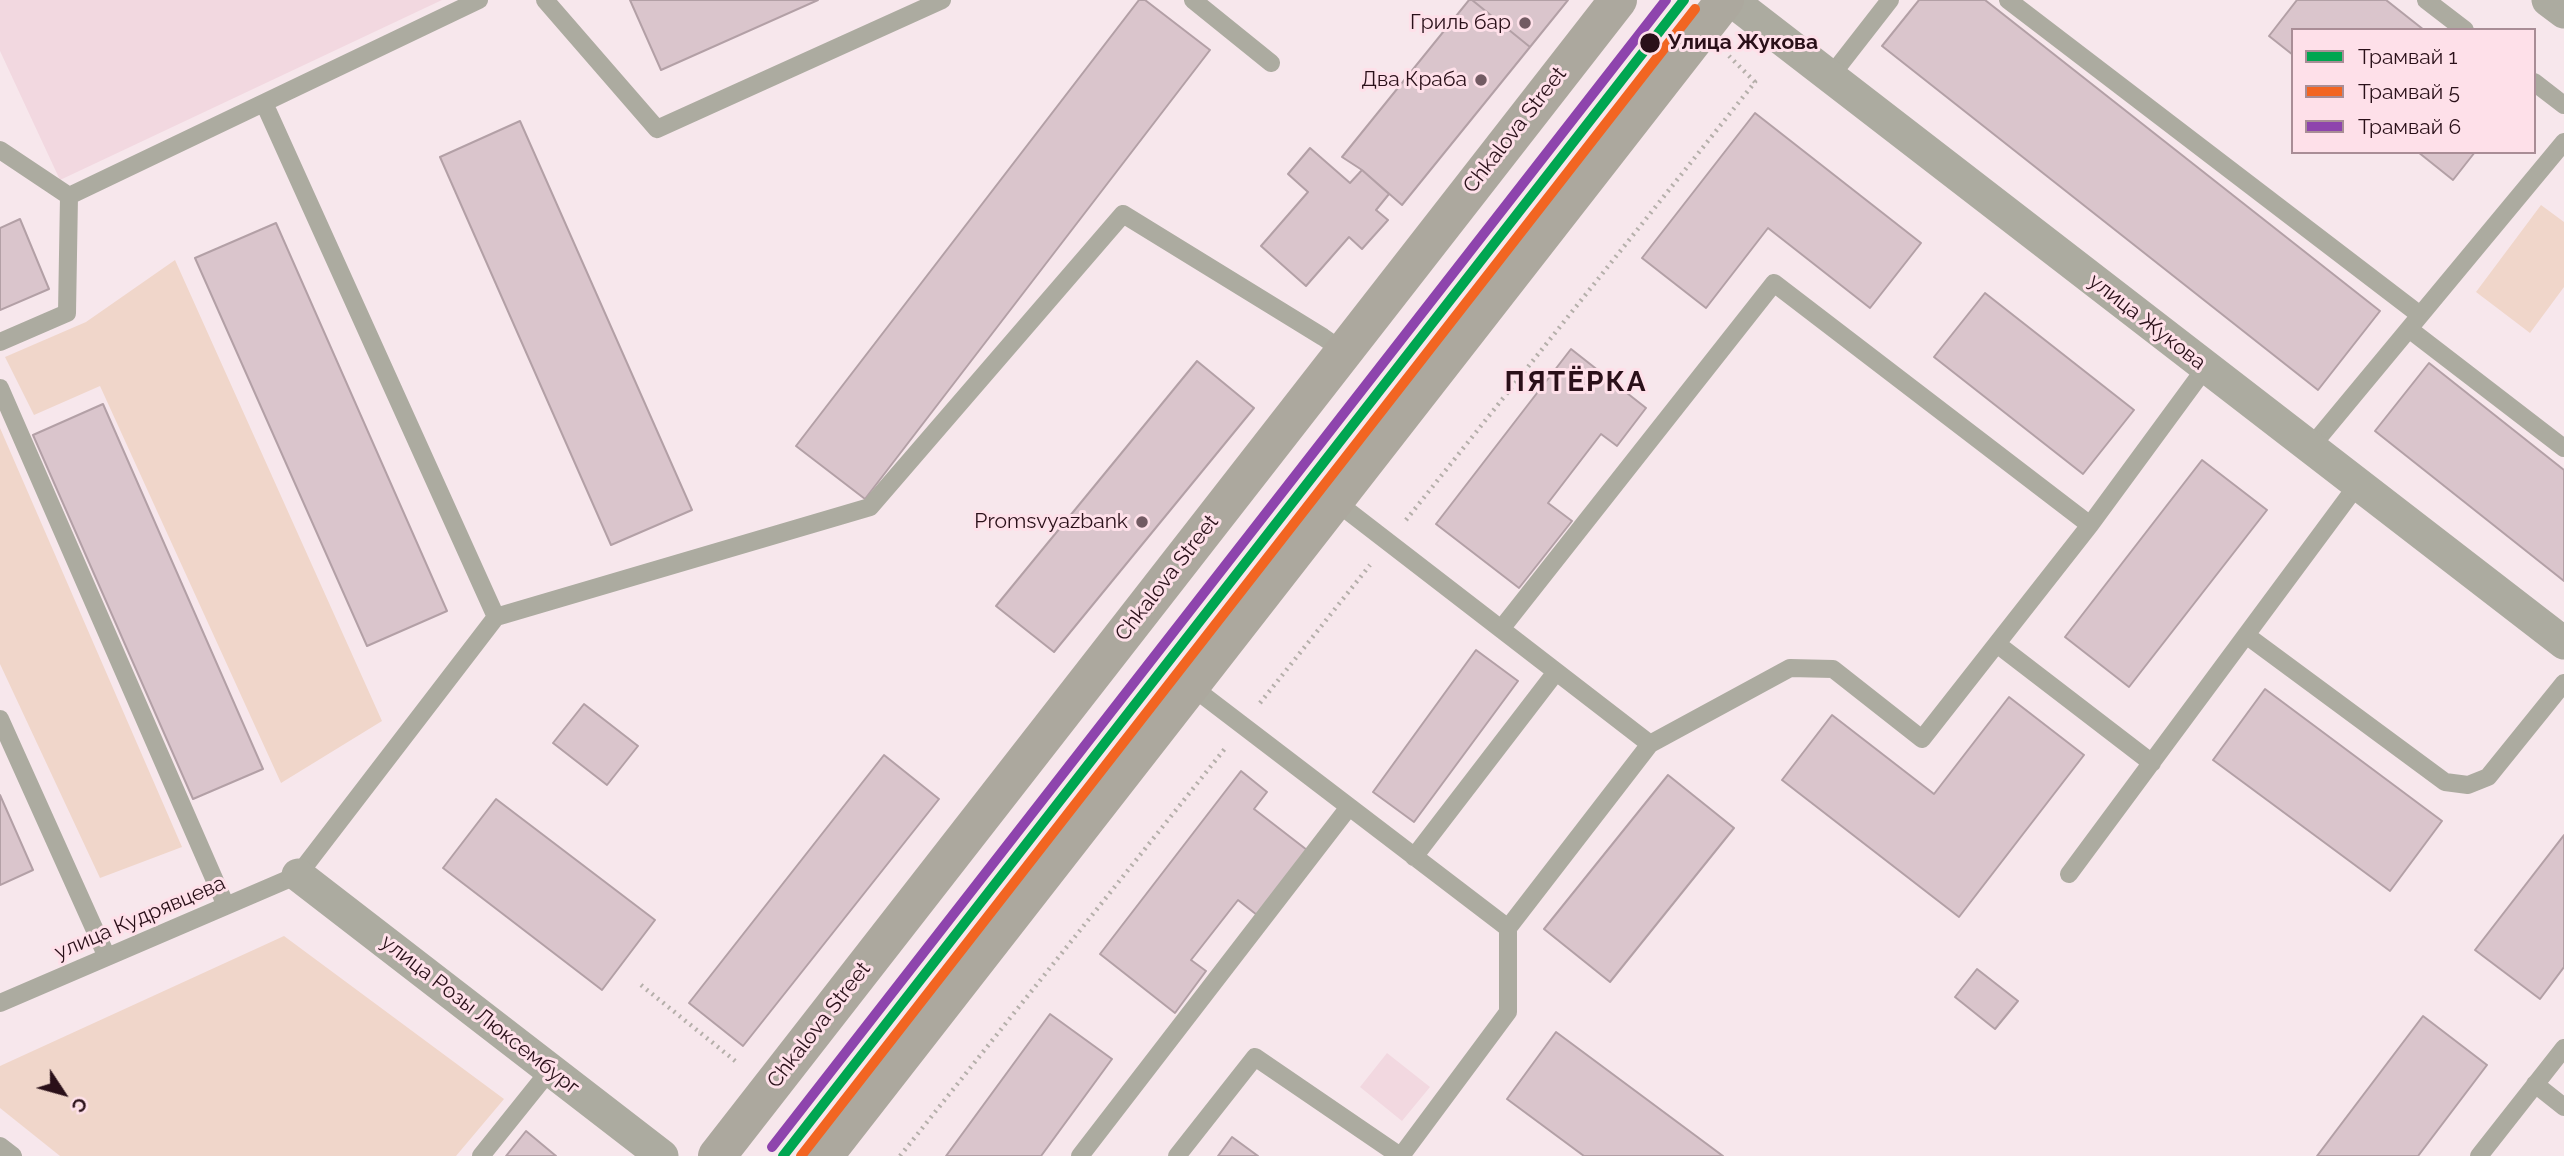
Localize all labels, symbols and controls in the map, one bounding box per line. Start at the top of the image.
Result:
place label: Гриль бар [1410,10,1511,36]
marker: Гриль бар [1517,15,1533,31]
legend [2291,28,2536,154]
place label: Улица Жукова [1668,30,1818,56]
marker: Улица Жукова [1638,31,1662,55]
text: Трамвай 1 [2358,44,2458,69]
street label: Chkalova Street [1458,62,1572,198]
place label: Два Краба [1361,67,1467,93]
marker: Два Краба [1473,72,1489,88]
text: Трамвай 5 [2358,79,2460,104]
text: Трамвай 6 [2358,114,2461,139]
street label: улица Жукова [2083,268,2211,376]
district label: ПЯТЁРКА [1505,366,1647,400]
place label: Promsvyazbank [974,509,1128,535]
street label: Chkalova Street [1110,510,1224,646]
marker: Promsvyazbank [1134,514,1150,530]
street label: улица Кудрявцева [51,871,229,965]
street label: улица Розы Люксембург [376,930,584,1100]
street label: Chkalova Street [762,957,876,1093]
north arrow [28,1058,98,1128]
text: С [67,1094,93,1117]

